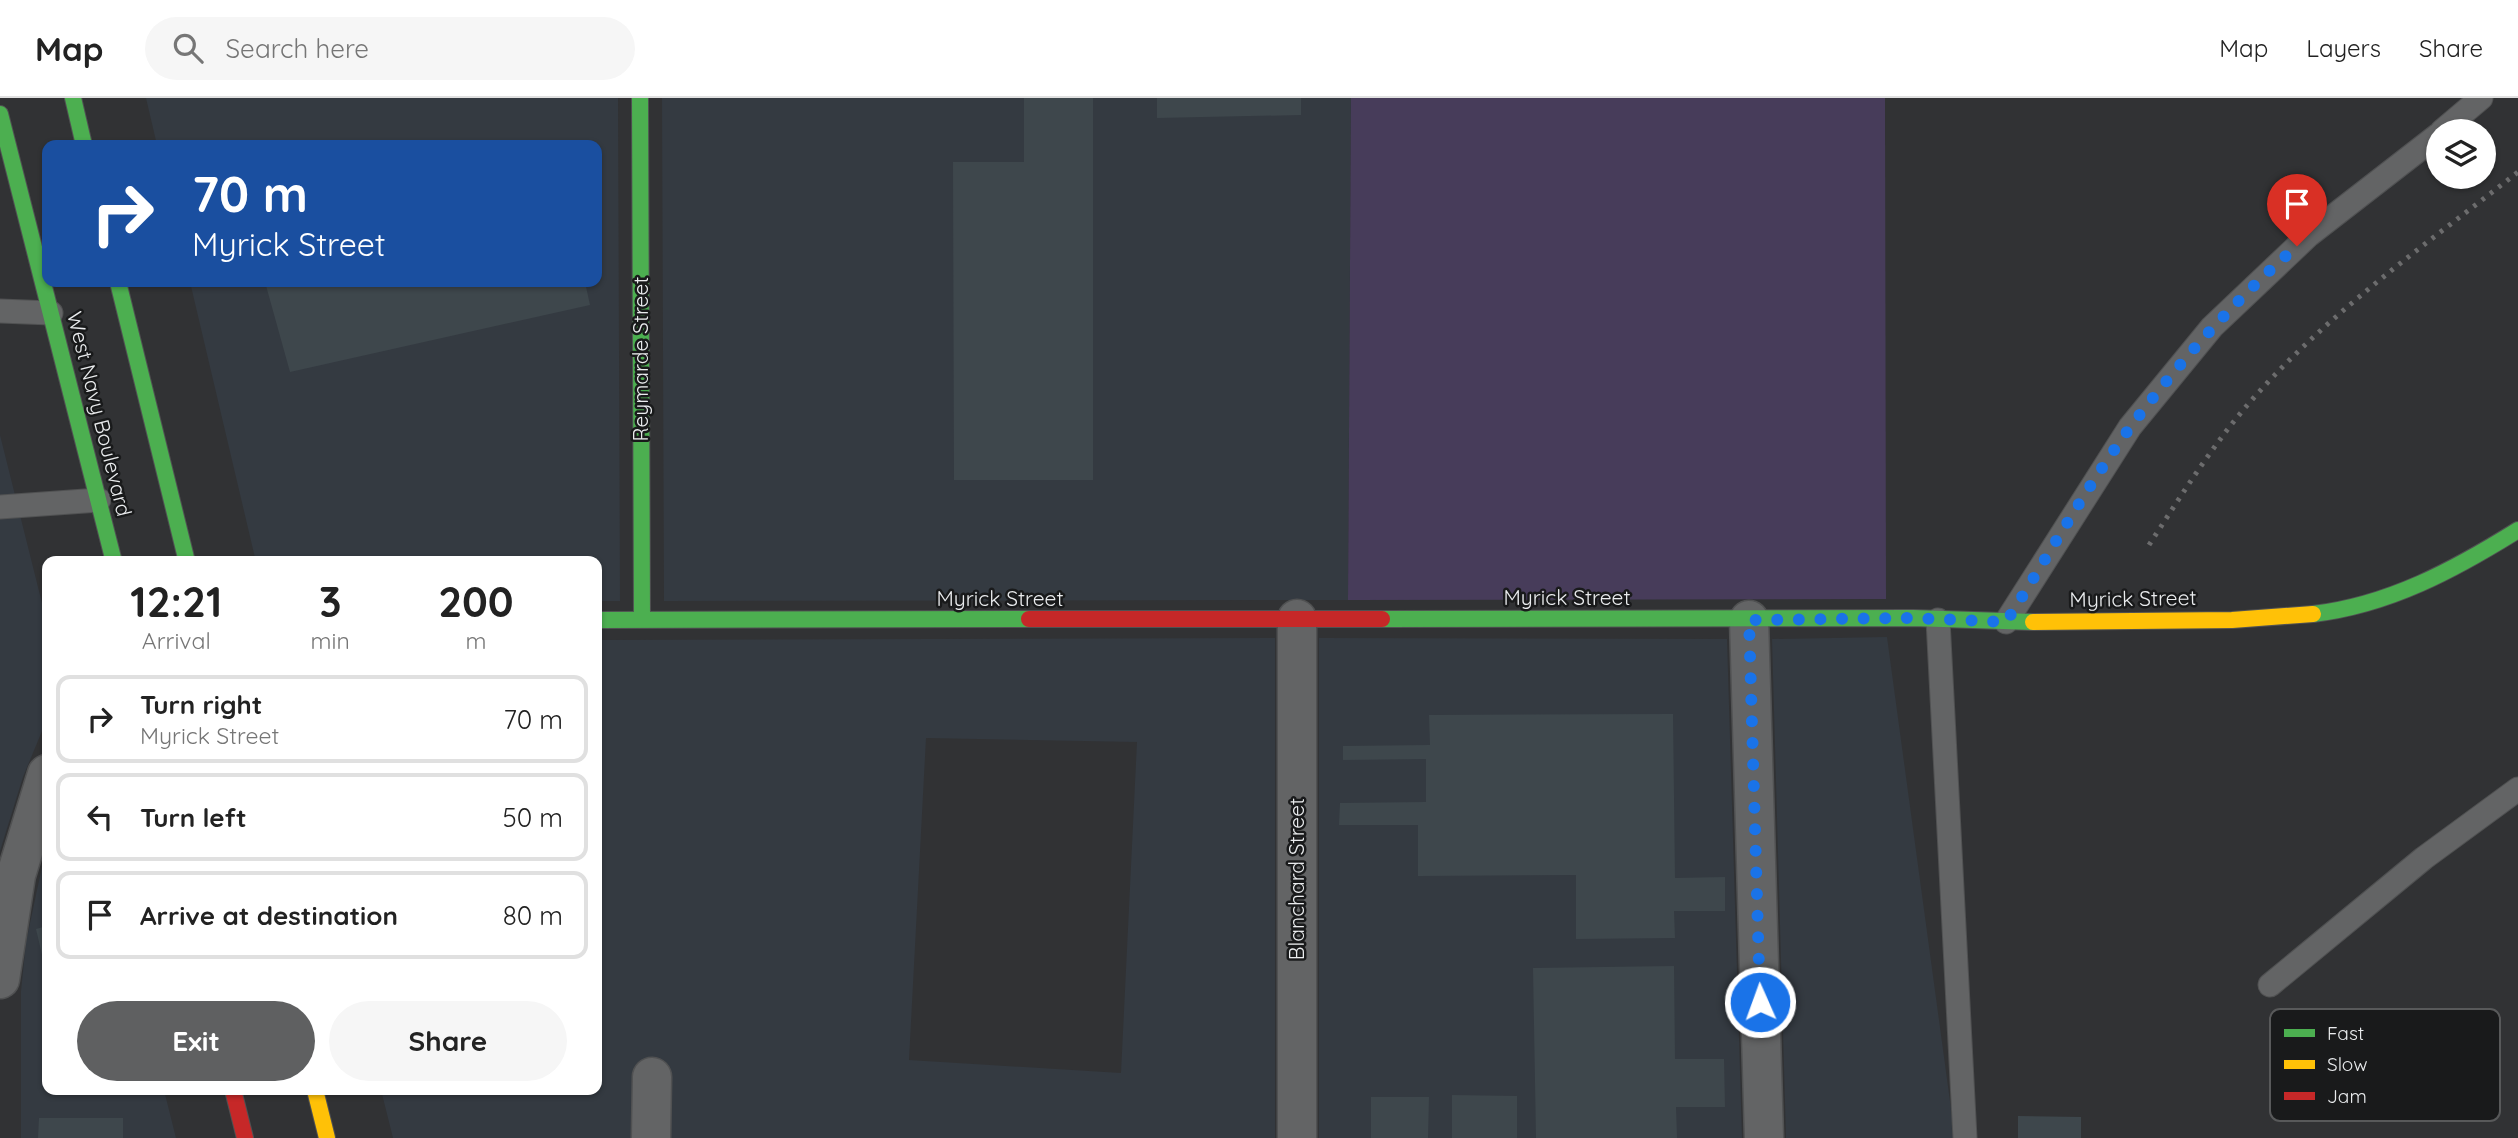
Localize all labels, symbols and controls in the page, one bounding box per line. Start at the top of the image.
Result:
search box [145,17,635,80]
text: Map [35,28,103,69]
icon: search [169,29,207,67]
text: Search here [225,32,369,65]
text: Map [2219,33,2268,63]
text: Layers [2306,33,2381,63]
text: Share [2419,33,2483,63]
map controls [2426,119,2496,189]
button: layers [2426,119,2496,189]
text: 70 m [192,163,308,224]
icon: right [77,168,168,259]
pin [2267,174,2327,246]
icon: arrive [2278,185,2316,223]
text: Myrick Street [192,224,386,264]
street label: Reymarde Street [627,277,653,441]
street label: West Navy Boulevard [62,309,138,519]
text: 12:21 [130,575,222,628]
text: 3 [319,575,341,628]
text: 200 [438,575,514,628]
street label: Myrick Street [1503,584,1631,610]
street label: Myrick Street [2069,584,2197,612]
street label: Myrick Street [936,585,1064,611]
text: Arrival [142,626,211,655]
text: min [311,626,350,655]
text: m [465,626,486,655]
text: Turn right [140,688,262,721]
icon: right [81,700,119,738]
text: 70 m [503,703,563,736]
text: Myrick Street [140,721,279,750]
icon: left [81,798,119,836]
street label: Blanchard Street [1283,798,1309,960]
text: Turn left [140,801,247,834]
text: 50 m [503,801,563,834]
icon: arrive [81,896,119,934]
text: Arrive at destination [140,899,398,932]
text: 80 m [503,899,563,932]
position arrow [1723,965,1797,1039]
button: Exit [77,1001,315,1081]
button: Share [329,1001,567,1081]
legend [2270,1009,2500,1121]
text: Fast [2327,1021,2364,1045]
text: Slow [2327,1052,2368,1076]
text: Jam [2327,1084,2367,1108]

